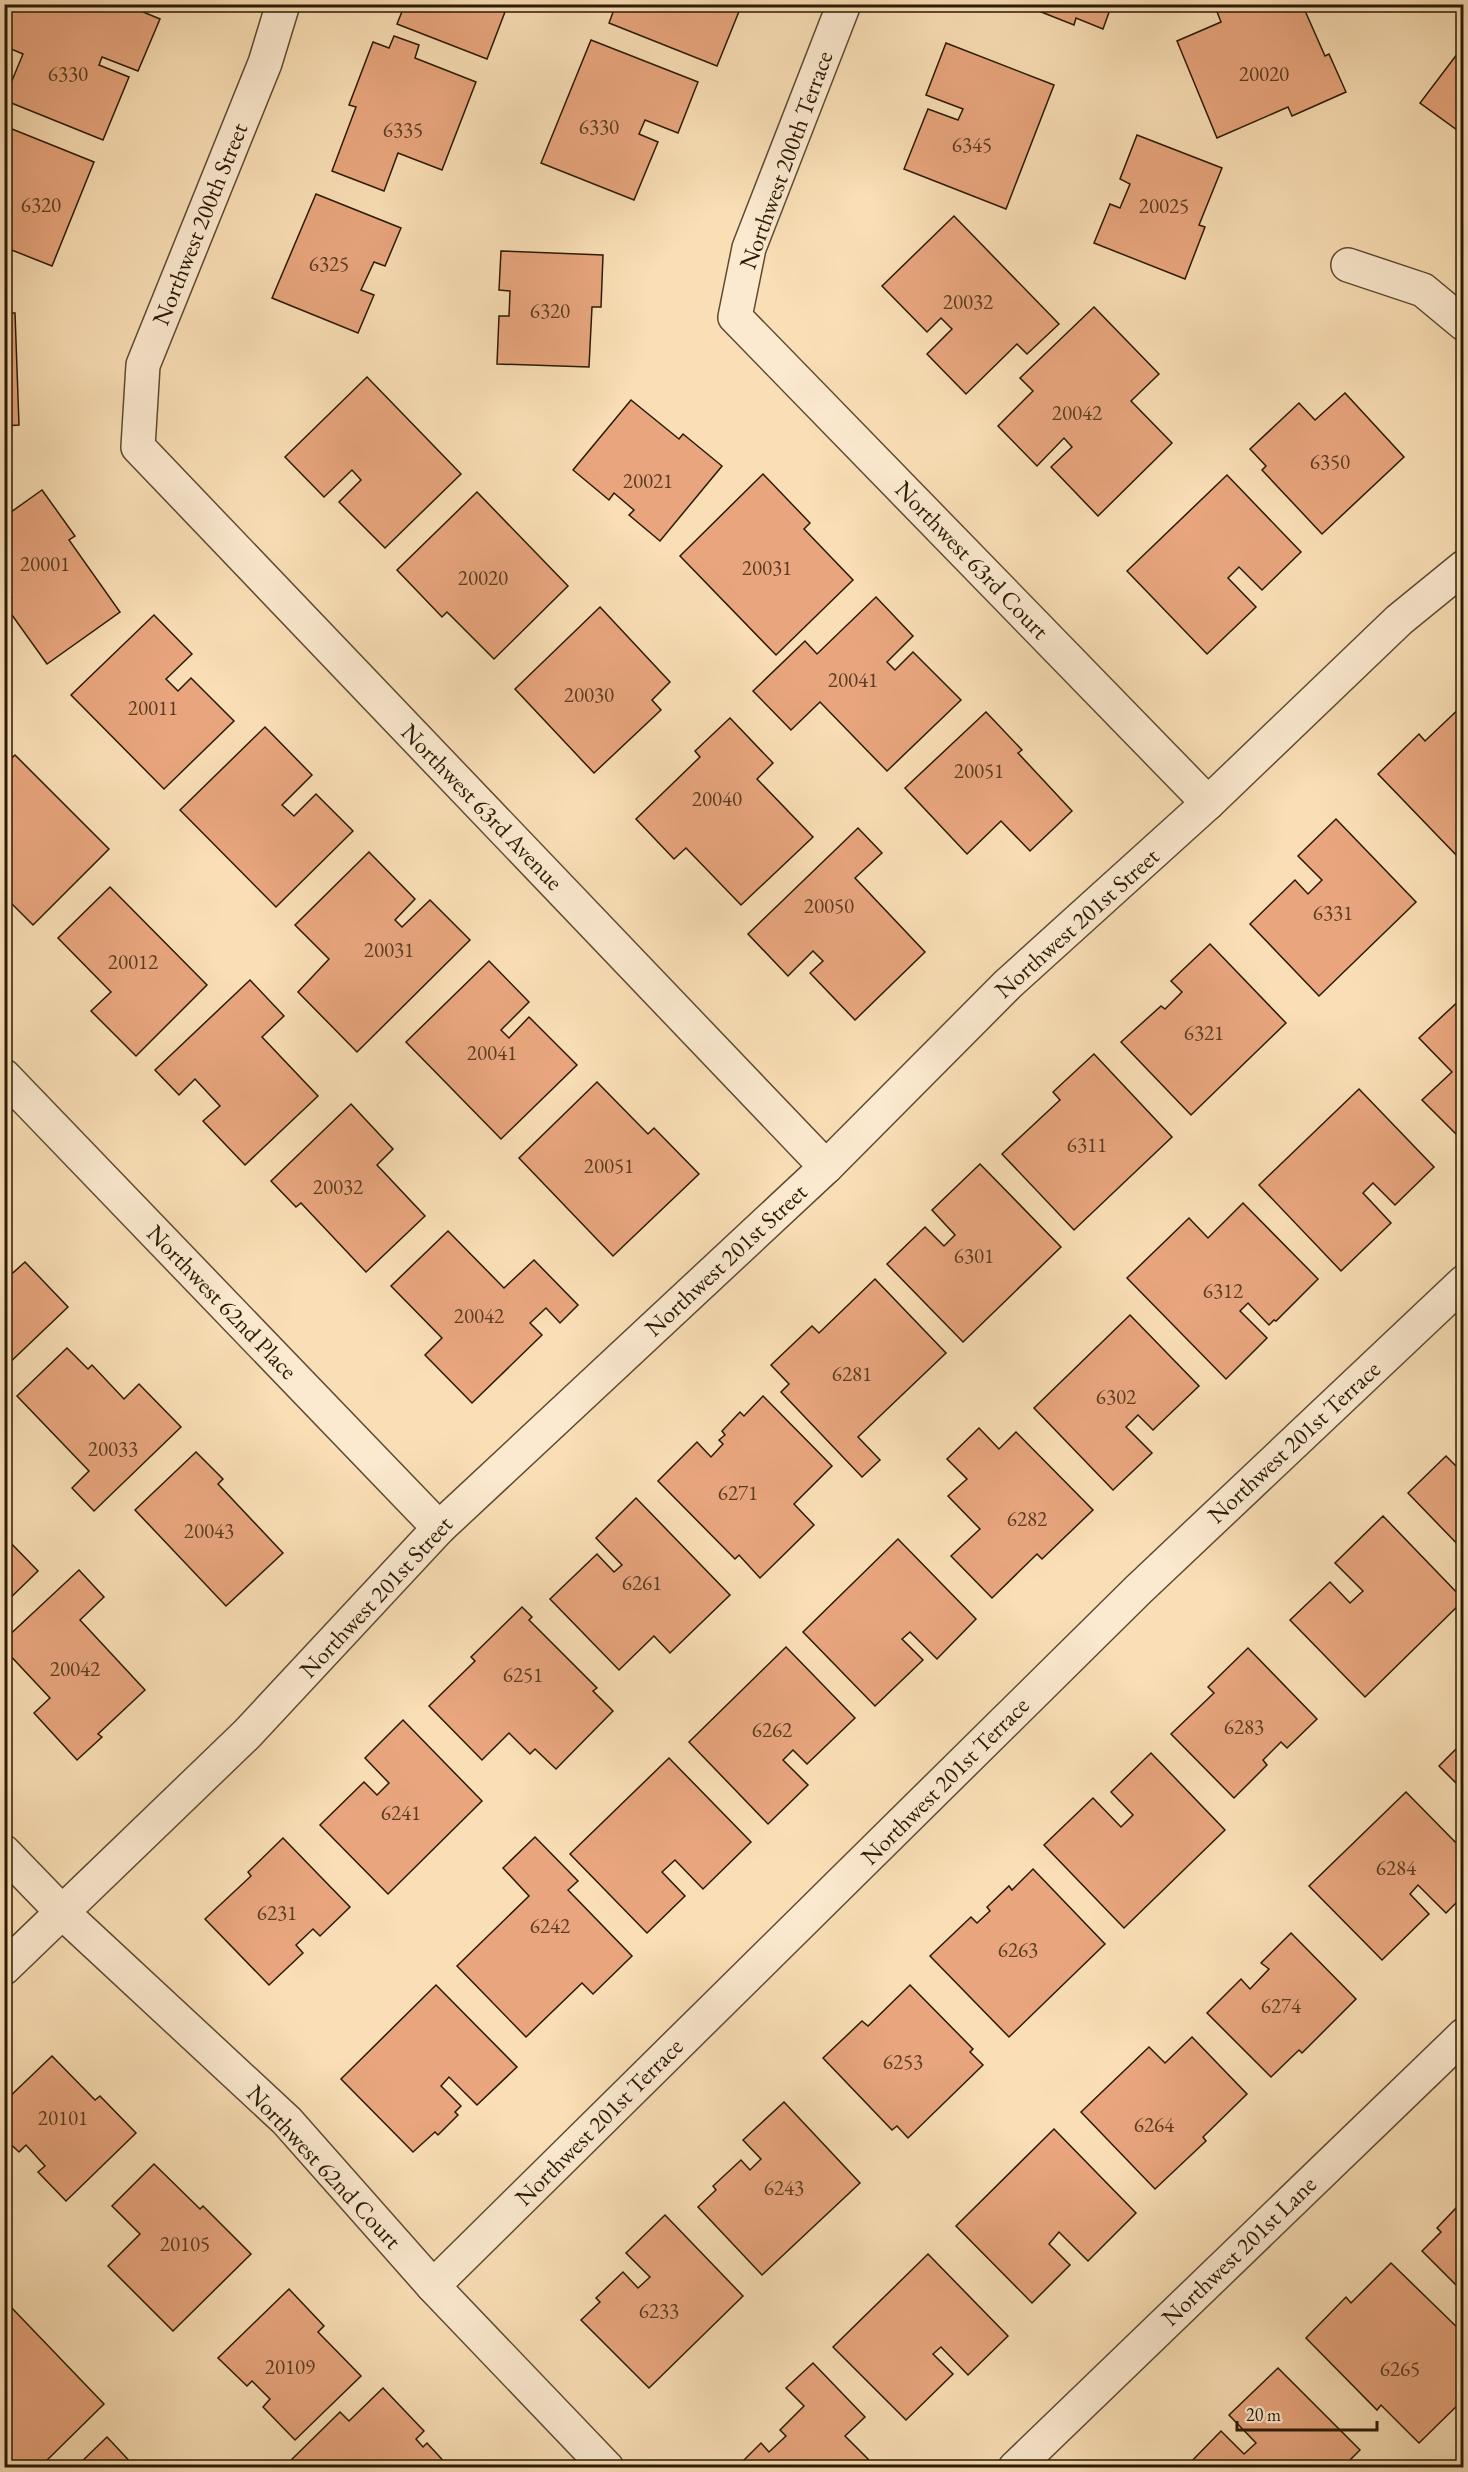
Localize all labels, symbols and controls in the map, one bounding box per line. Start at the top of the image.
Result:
street label: Northwest 200th Terrace [732,46,839,273]
house number: 6330 [48,60,88,87]
house number: 20020 [1239,60,1289,87]
house number: 6330 [579,113,619,140]
house number: 6335 [383,116,423,143]
street label: Northwest 200th Street [145,118,254,330]
house number: 6345 [952,131,992,158]
house number: 6320 [21,191,61,218]
house number: 20025 [1139,192,1189,219]
house number: 6325 [309,250,349,277]
house number: 20032 [943,288,993,315]
house number: 6320 [530,297,570,324]
house number: 20042 [1052,399,1102,426]
house number: 6350 [1310,448,1350,475]
house number: 20021 [623,467,673,494]
street label: Northwest 63rd Court [889,474,1056,646]
house number: 20001 [20,550,70,577]
house number: 20031 [742,554,792,581]
house number: 20020 [458,564,508,591]
house number: 20041 [828,666,878,693]
house number: 20030 [564,681,614,708]
house number: 20011 [128,694,178,721]
street label: Northwest 63rd Avenue [395,717,570,897]
house number: 20051 [954,757,1004,784]
house number: 20040 [692,785,742,812]
street label: Northwest 201st Street [988,840,1166,1005]
house number: 20050 [804,892,854,919]
house number: 6331 [1313,899,1353,926]
house number: 20031 [364,936,414,963]
house number: 20012 [108,948,158,975]
house number: 6321 [1184,1019,1224,1046]
house number: 20041 [467,1039,517,1066]
house number: 6311 [1067,1131,1107,1158]
house number: 20051 [584,1152,634,1179]
house number: 20032 [313,1173,363,1200]
street label: Northwest 201st Street [638,1176,814,1343]
street label: Northwest 62nd Place [141,1218,304,1386]
house number: 6301 [954,1242,994,1269]
house number: 6312 [1203,1277,1243,1304]
house number: 20042 [454,1302,504,1329]
street label: Northwest 201st Terrace [1201,1353,1387,1530]
house number: 6281 [832,1360,872,1387]
house number: 6302 [1096,1383,1136,1410]
house number: 20033 [88,1435,138,1462]
house number: 6271 [718,1479,758,1506]
house number: 6282 [1007,1505,1047,1532]
street label: Northwest 201st Street [292,1509,459,1684]
house number: 20043 [184,1517,234,1544]
house number: 6261 [622,1569,662,1596]
house number: 20042 [50,1655,100,1682]
house number: 6251 [503,1661,543,1688]
street label: Northwest 201st Terrace [854,1690,1035,1871]
house number: 6283 [1224,1713,1264,1740]
house number: 6262 [752,1716,792,1743]
house number: 6241 [381,1799,421,1826]
house number: 6284 [1376,1854,1417,1881]
house number: 6231 [257,1899,297,1926]
house number: 6242 [530,1912,570,1939]
house number: 6263 [998,1936,1038,1963]
house number: 6274 [1261,1992,1302,2019]
street label: Northwest 201st Terrace [508,2031,689,2212]
house number: 6253 [883,2048,923,2075]
street label: Northwest 62nd Court [240,2078,409,2256]
house number: 20101 [38,2104,88,2131]
house number: 6264 [1134,2111,1175,2138]
street label: Northwest 201st Lane [1155,2169,1323,2333]
house number: 6243 [764,2174,804,2201]
house number: 20105 [160,2230,210,2257]
house number: 6233 [639,2297,679,2324]
house number: 20109 [265,2353,315,2380]
house number: 6265 [1380,2355,1420,2382]
scale bar [1237,2394,1376,2432]
text: 20 m [1246,2403,1281,2426]

